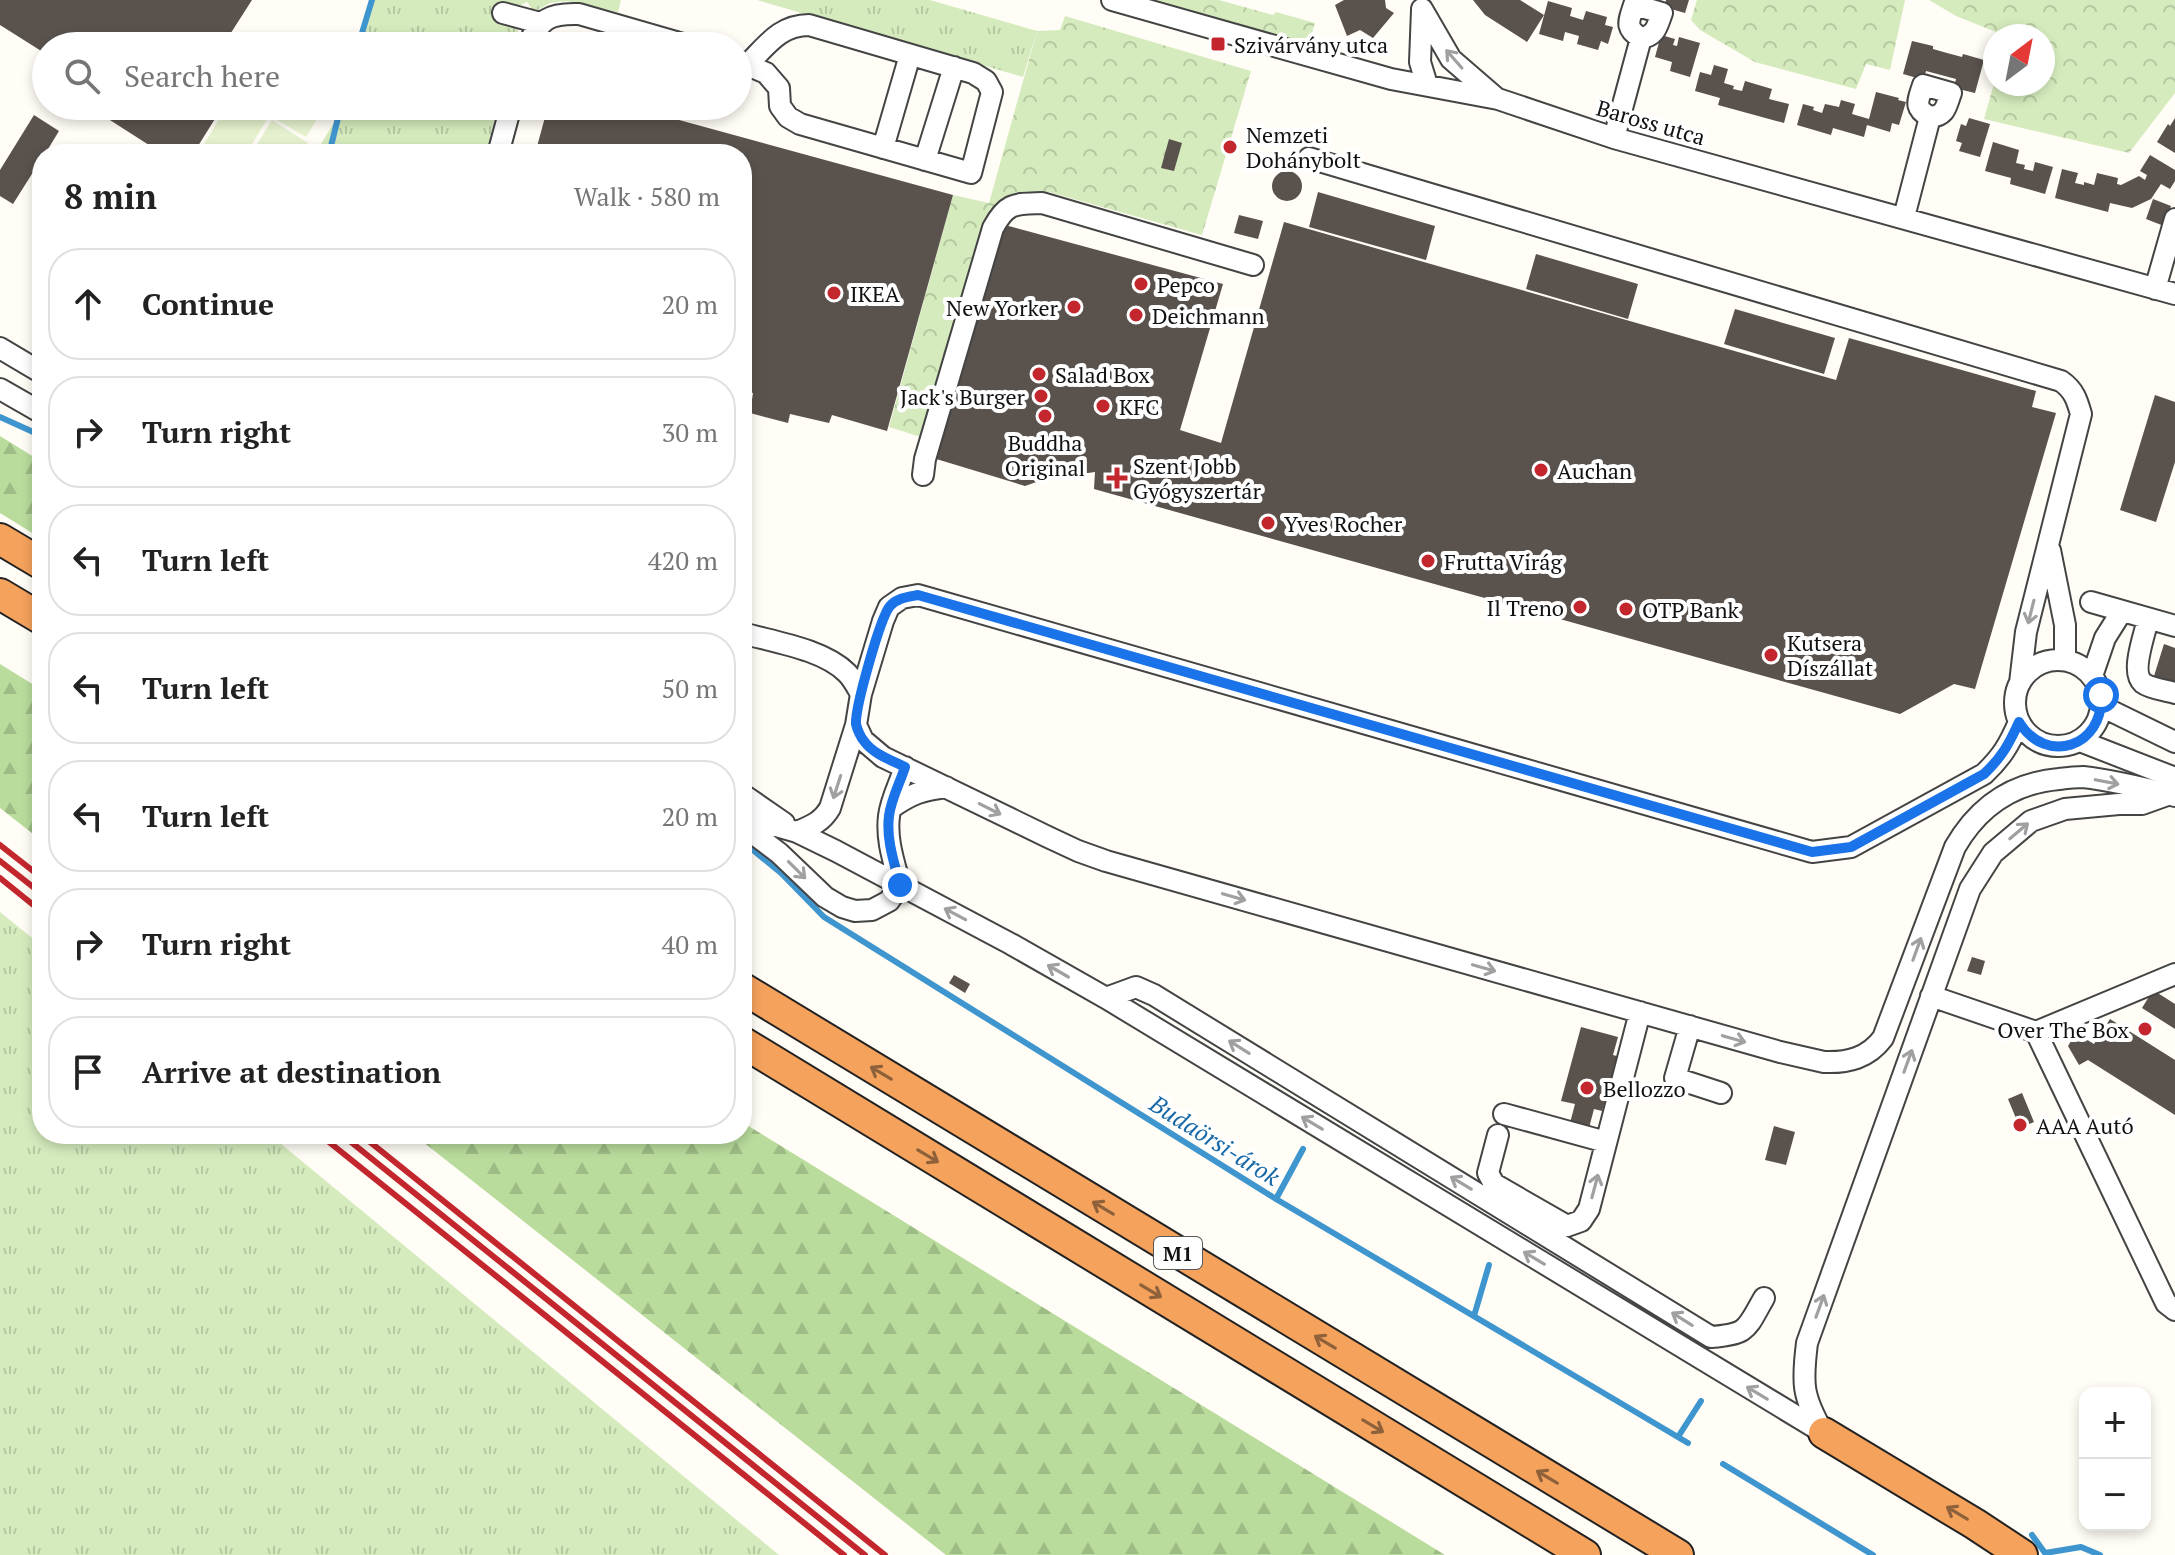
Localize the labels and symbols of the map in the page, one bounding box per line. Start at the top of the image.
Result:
north arrow [1983,24,2055,96]
place label: Szivárvány utca [1234,30,1388,59]
marker: Szivárvány utca [1209,35,1227,53]
one-way arrow [1445,50,1463,70]
street label: Baross utca [1593,93,1709,151]
place label: Nemzeti Dohánybolt [1246,120,1361,174]
marker: Nemzeti Dohánybolt [1221,138,1239,156]
place label: Pepco [1157,270,1215,299]
marker: Pepco [1132,275,1150,293]
place label: IKEA [850,279,901,308]
marker: IKEA [825,284,843,302]
place label: New Yorker [946,293,1059,322]
marker: New Yorker [1065,298,1083,316]
place label: Deichmann [1152,301,1265,330]
marker: Deichmann [1127,306,1145,324]
place label: Salad Box [1055,360,1151,389]
marker: Salad Box [1030,365,1048,383]
place label: Jack's Burger [900,382,1026,411]
marker: Jack's Burger [1032,387,1050,405]
place label: KFC [1119,392,1159,421]
marker: KFC [1094,397,1112,415]
marker: Buddha Original [1036,407,1054,425]
place label: Buddha Original [1005,428,1085,482]
place label: Szent Jobb Gyógyszertár [1133,451,1261,505]
place label: Auchan [1557,456,1632,485]
marker: Auchan [1532,461,1550,479]
marker: Szent Jobb Gyógyszertár [1108,469,1126,487]
place label: Yves Rocher [1284,509,1403,538]
marker: Yves Rocher [1259,514,1277,532]
place label: Frutta Virág [1444,547,1562,576]
marker: Frutta Virág [1419,552,1437,570]
place label: Il Treno [1487,593,1564,622]
place label: OTP Bank [1642,595,1740,624]
marker: Il Treno [1571,598,1589,616]
one-way arrow [2023,598,2038,624]
marker: OTP Bank [1617,600,1635,618]
place label: Kutsera Díszállat [1787,628,1873,682]
marker: Kutsera Díszállat [1762,646,1780,664]
route start [2083,677,2119,713]
one-way arrow [829,773,844,799]
one-way arrow [2094,775,2119,790]
one-way arrow [978,802,1002,817]
one-way arrow [2008,822,2028,840]
one-way arrow [787,860,807,880]
route end [882,867,918,903]
one-way arrow [1221,891,1246,905]
one-way arrow [944,906,968,922]
one-way arrow [1911,937,1925,962]
one-way arrow [1471,961,1497,976]
one-way arrow [1047,963,1070,979]
place label: Over The Box [1997,1015,2130,1044]
marker: Over The Box [2136,1020,2154,1038]
one-way arrow [1721,1032,1747,1047]
one-way arrow [1228,1039,1251,1055]
one-way arrow [1901,1049,1916,1074]
one-way arrow [870,1064,893,1080]
place label: Bellozzo [1603,1074,1686,1103]
marker: Bellozzo [1578,1079,1596,1097]
water label: Budaörsi-árok [1143,1087,1286,1193]
place label: AAA Autó [2036,1111,2134,1140]
one-way arrow [1301,1115,1324,1131]
marker: AAA Autó [2011,1116,2029,1134]
one-way arrow [916,1148,939,1164]
one-way arrow [1588,1173,1603,1199]
one-way arrow [1450,1175,1473,1191]
one-way arrow [1092,1199,1115,1215]
road number: M1 [1154,1237,1202,1269]
one-way arrow [1523,1250,1546,1266]
one-way arrow [1139,1282,1161,1299]
one-way arrow [1814,1294,1828,1319]
one-way arrow [1671,1311,1694,1327]
one-way arrow [1314,1334,1337,1350]
one-way arrow [1746,1384,1769,1400]
one-way arrow [1361,1418,1384,1434]
one-way arrow [1537,1469,1559,1486]
one-way arrow [1946,1504,1969,1520]

